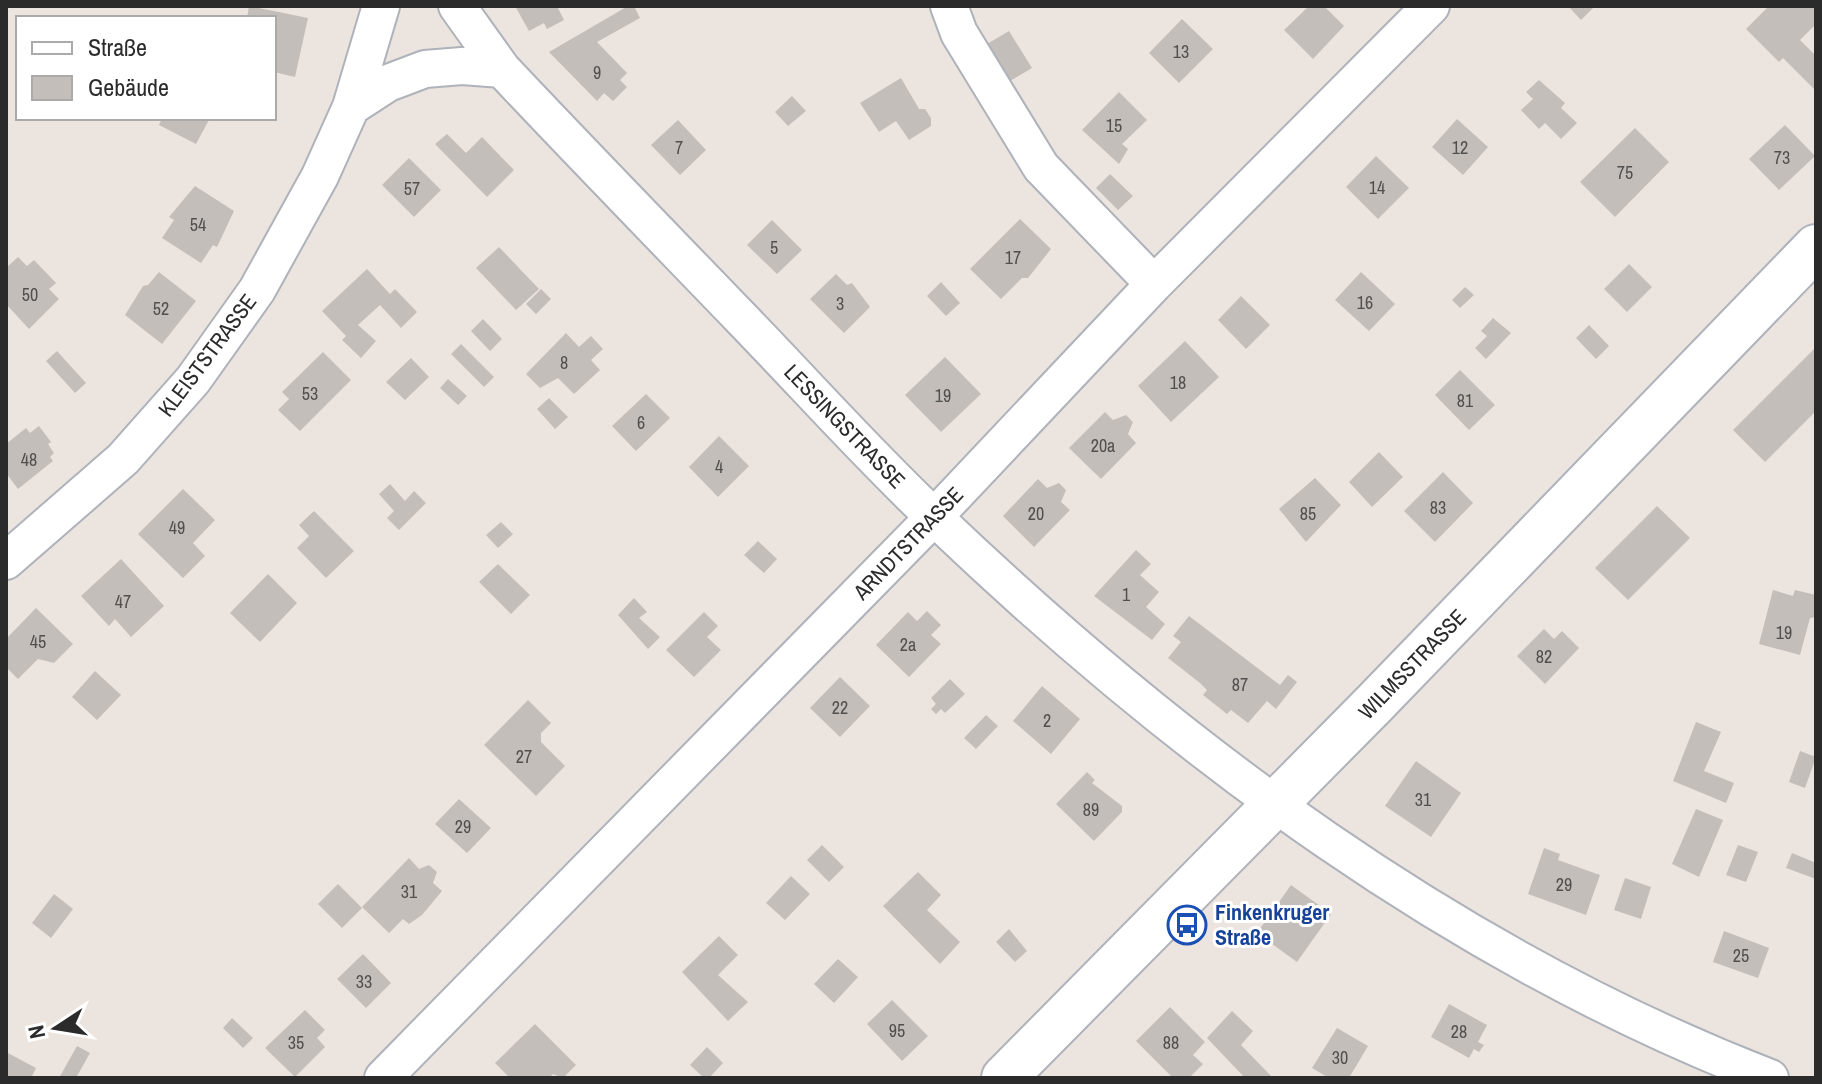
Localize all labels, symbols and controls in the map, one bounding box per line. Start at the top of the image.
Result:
legend [16,16,276,120]
text: Straße [88,31,147,63]
house number: 13 [1173,39,1189,64]
house number: 9 [593,60,601,85]
text: Gebäude [88,71,169,103]
house number: 15 [1106,113,1122,138]
house number: 7 [675,135,683,160]
house number: 12 [1452,135,1468,160]
house number: 73 [1774,145,1790,170]
house number: 75 [1617,160,1633,185]
house number: 14 [1369,175,1385,200]
house number: 57 [404,176,420,201]
house number: 54 [190,212,206,237]
house number: 5 [770,235,778,260]
house number: 17 [1005,245,1021,270]
house number: 50 [22,282,38,307]
street label: KLEISTSTRASSE [151,288,263,422]
house number: 16 [1357,290,1373,315]
house number: 3 [836,291,844,316]
house number: 52 [153,296,169,321]
house number: 8 [560,350,568,375]
street label: LESSINGSTRASSE [778,357,912,495]
house number: 18 [1170,370,1186,395]
house number: 53 [302,381,318,406]
house number: 19 [935,383,951,408]
house number: 81 [1457,388,1474,413]
house number: 6 [637,410,645,435]
house number: 20a [1091,433,1115,458]
house number: 48 [21,447,37,472]
house number: 4 [715,454,723,479]
street label: ARNDTSTRASSE [846,480,970,607]
house number: 83 [1430,495,1446,520]
house number: 20 [1028,501,1044,526]
house number: 85 [1300,501,1316,526]
house number: 49 [169,515,185,540]
house number: 1 [1122,582,1131,607]
house number: 47 [115,589,131,614]
street label: WILMSSTRASSE [1351,602,1473,726]
house number: 19 [1776,620,1792,645]
house number: 45 [30,629,46,654]
house number: 2a [900,632,916,657]
house number: 82 [1536,644,1552,669]
house number: 87 [1232,672,1248,697]
house number: 22 [832,695,848,720]
house number: 2 [1043,708,1051,733]
house number: 27 [516,744,532,769]
house number: 31 [1415,787,1432,812]
house number: 89 [1083,797,1099,822]
house number: 29 [455,814,471,839]
house number: 29 [1556,872,1572,897]
house number: 31 [401,879,418,904]
place label: Finkenkruger Straße [1215,897,1329,952]
bus stop icon: Finkenkruger Straße [1166,904,1208,946]
house number: 25 [1733,943,1749,968]
house number: 33 [356,969,372,994]
north arrow [16,988,96,1068]
house number: 95 [889,1018,905,1043]
house number: 28 [1451,1019,1467,1044]
text: N [20,1023,52,1042]
house number: 35 [288,1030,304,1055]
house number: 88 [1163,1030,1179,1055]
house number: 30 [1332,1045,1348,1070]

